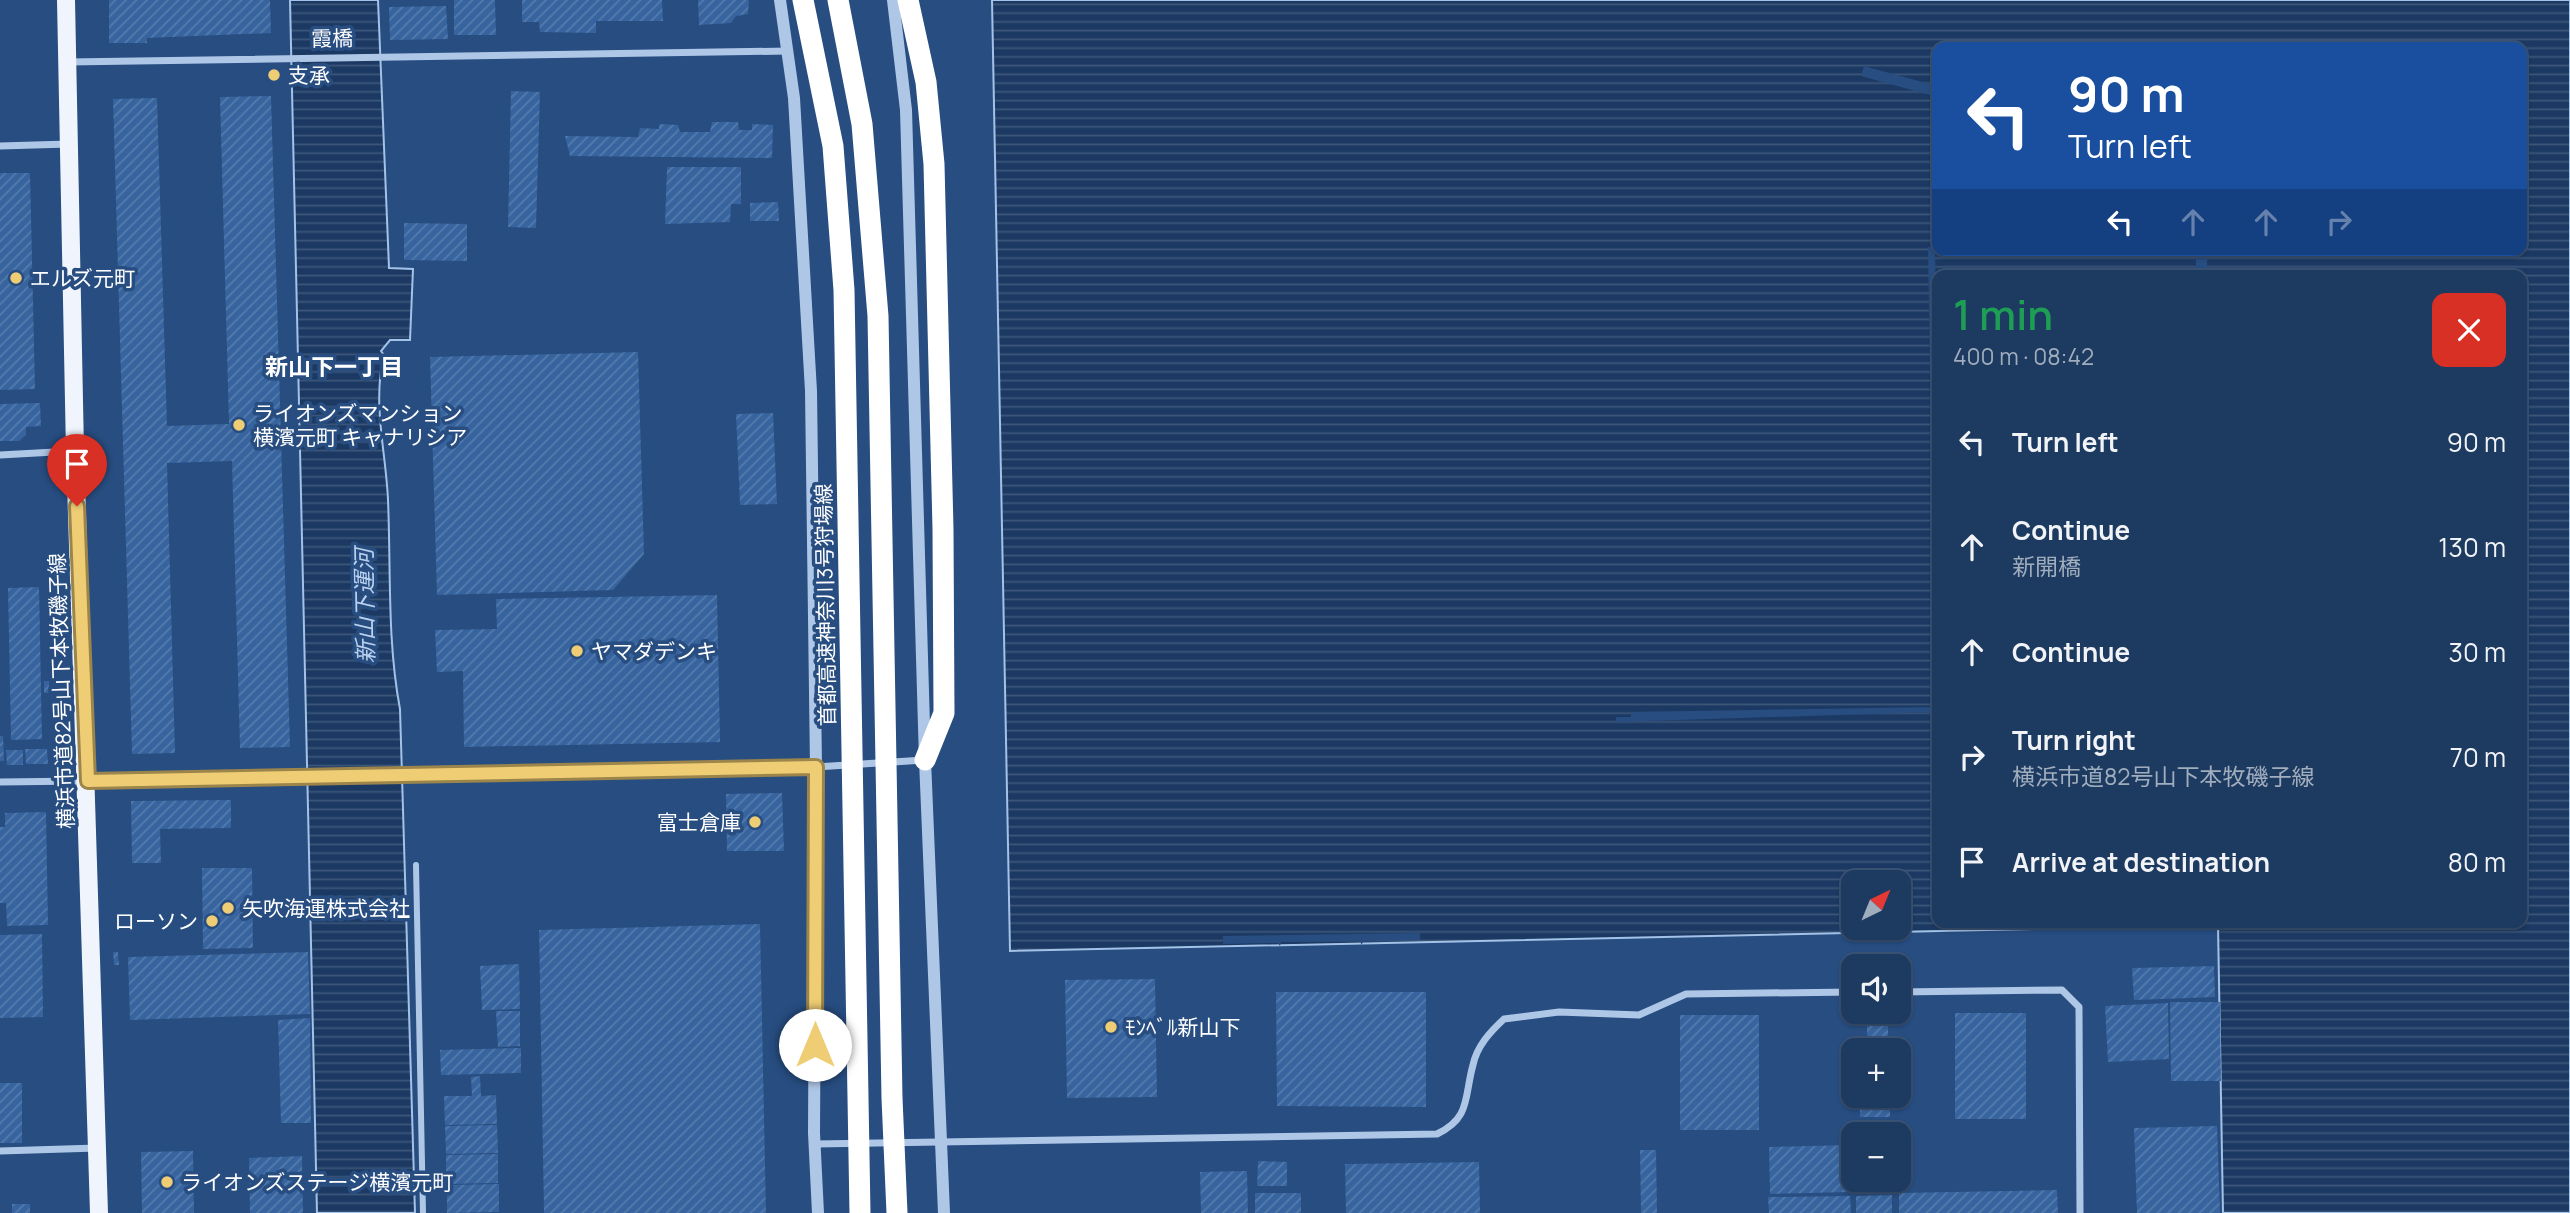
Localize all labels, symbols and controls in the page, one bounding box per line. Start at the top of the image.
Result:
street label: 霞橋 [311,24,353,52]
text: 90 m [2068,60,2185,127]
place label: 支承 [288,61,330,89]
marker: 支承 [266,67,282,83]
icon: left [1953,70,2044,161]
text: Turn left [2068,124,2192,168]
icon: left [2101,203,2139,241]
icon: ahead [2174,203,2212,241]
icon: ahead [2247,203,2285,241]
icon: right [2320,203,2358,241]
place label: エルズ元町 [30,264,135,292]
marker: エルズ元町 [8,270,24,286]
text: 1 min [1953,285,2053,343]
button: close [2432,293,2506,367]
text: 400 m · 08:42 [1953,340,2094,372]
district label: 新山下一丁目 [265,350,403,382]
place label: ライオンズマンション 横濱元町 キャナリシア [253,399,467,451]
marker: ライオンズマンション 横濱元町 キャナリシア [231,417,247,433]
icon: left [1953,423,1991,461]
text: Turn left [2012,424,2119,460]
text: 90 m [2447,424,2506,460]
pin [47,434,107,506]
icon: arrive [58,445,96,483]
street label: 首都高速神奈川3号狩場線 [809,483,841,727]
text: Continue [2012,512,2130,548]
icon: ahead [1953,528,1991,566]
text: 130 m [2438,529,2506,565]
water label: 新山下運河 [347,544,381,664]
text: 新開橋 [2012,550,2081,582]
street label: 横浜市道82号山下本牧磯子線 [42,553,80,829]
icon: ahead [1953,633,1991,671]
text: Continue [2012,634,2130,670]
text: 30 m [2449,634,2506,670]
place label: ヤマダデンキ [591,637,717,665]
marker: ヤマダデンキ [569,643,585,659]
text: Turn right [2012,722,2136,758]
icon: right [1953,738,1991,776]
text: 70 m [2450,739,2506,775]
text: 横浜市道82号山下本牧磯子線 [2012,760,2314,792]
place label: 富士倉庫 [657,808,741,836]
marker: 富士倉庫 [747,814,763,830]
icon: arrive [1953,843,1991,881]
text: Arrive at destination [2012,844,2270,880]
text: 80 m [2448,844,2506,880]
north arrow [1841,870,1911,940]
map controls [1841,870,1911,1192]
place label: 矢吹海運株式会社 [242,894,410,922]
marker: 矢吹海運株式会社 [220,900,236,916]
place label: ローソン [114,907,198,935]
marker: ローソン [204,913,220,929]
button: sound [1841,954,1911,1024]
position arrow [778,1008,852,1082]
place label: ﾓﾝﾍﾞﾙ新山下 [1125,1013,1241,1041]
marker: ﾓﾝﾍﾞﾙ新山下 [1103,1019,1119,1035]
button: + [1841,1038,1911,1108]
button: − [1841,1122,1911,1192]
place label: ライオンズステージ横濱元町 [181,1168,453,1196]
marker: ライオンズステージ横濱元町 [159,1174,175,1190]

